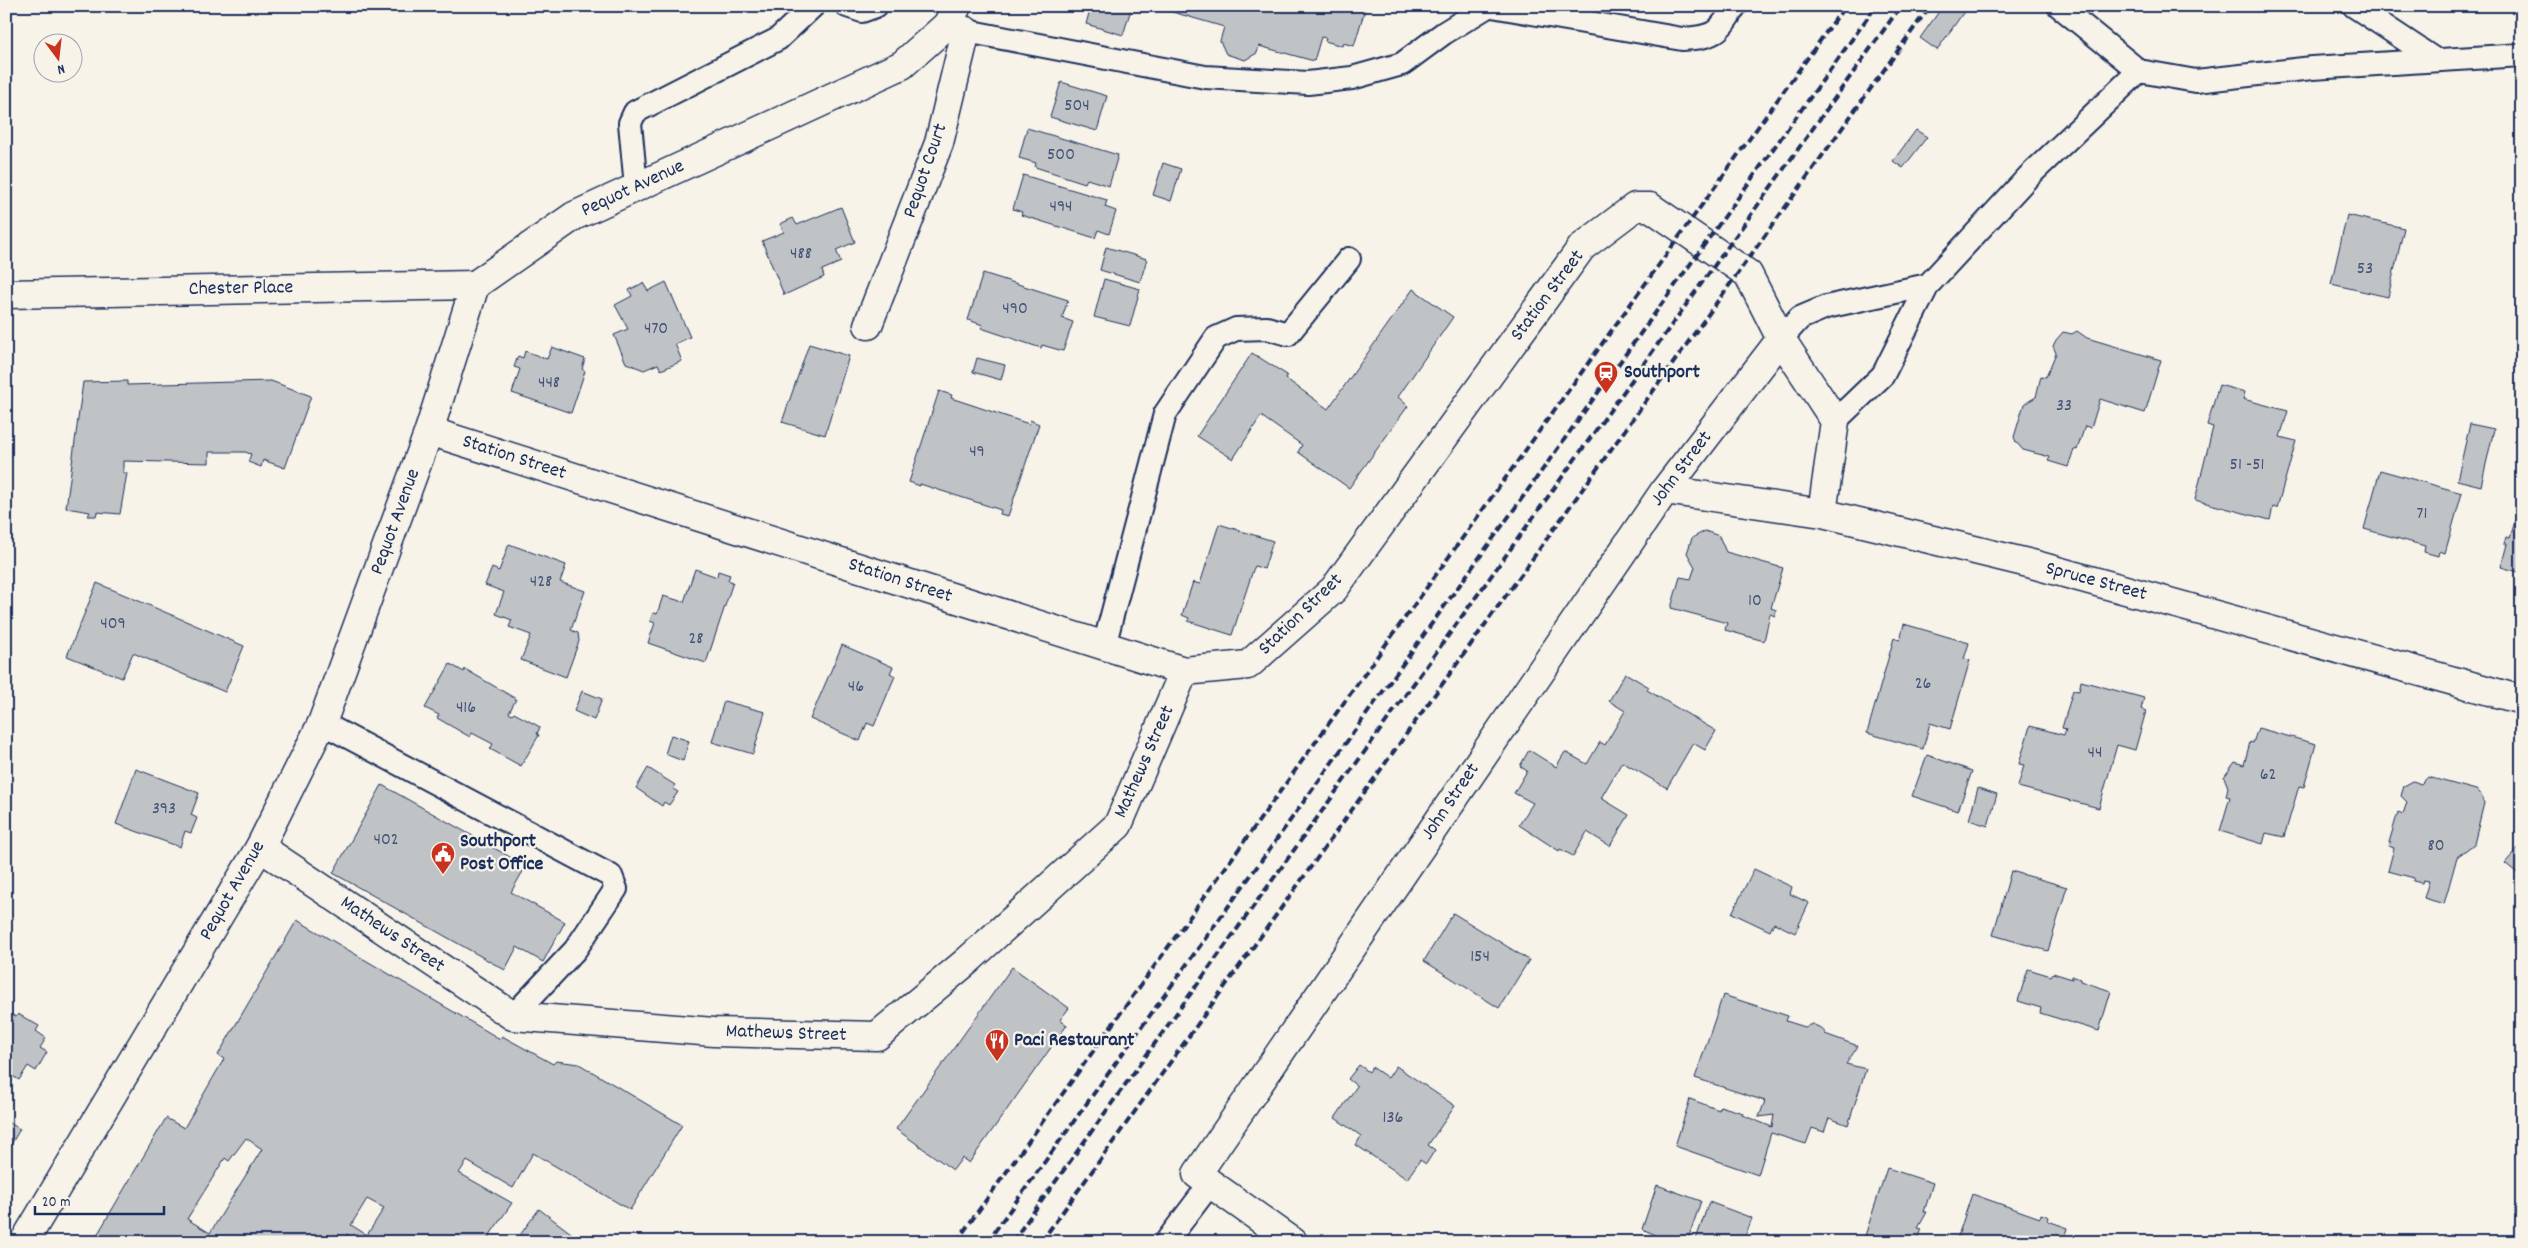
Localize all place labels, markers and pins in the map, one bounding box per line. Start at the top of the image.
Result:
place label: Southport [1624,359,1700,387]
station icon: Southport [1593,360,1619,394]
place label: Southport Post Office [460,828,544,879]
public building icon: Southport Post Office [430,841,456,875]
place label: Paci Restaurant [1014,1027,1135,1055]
restaurant icon: Paci Restaurant [984,1028,1010,1062]

